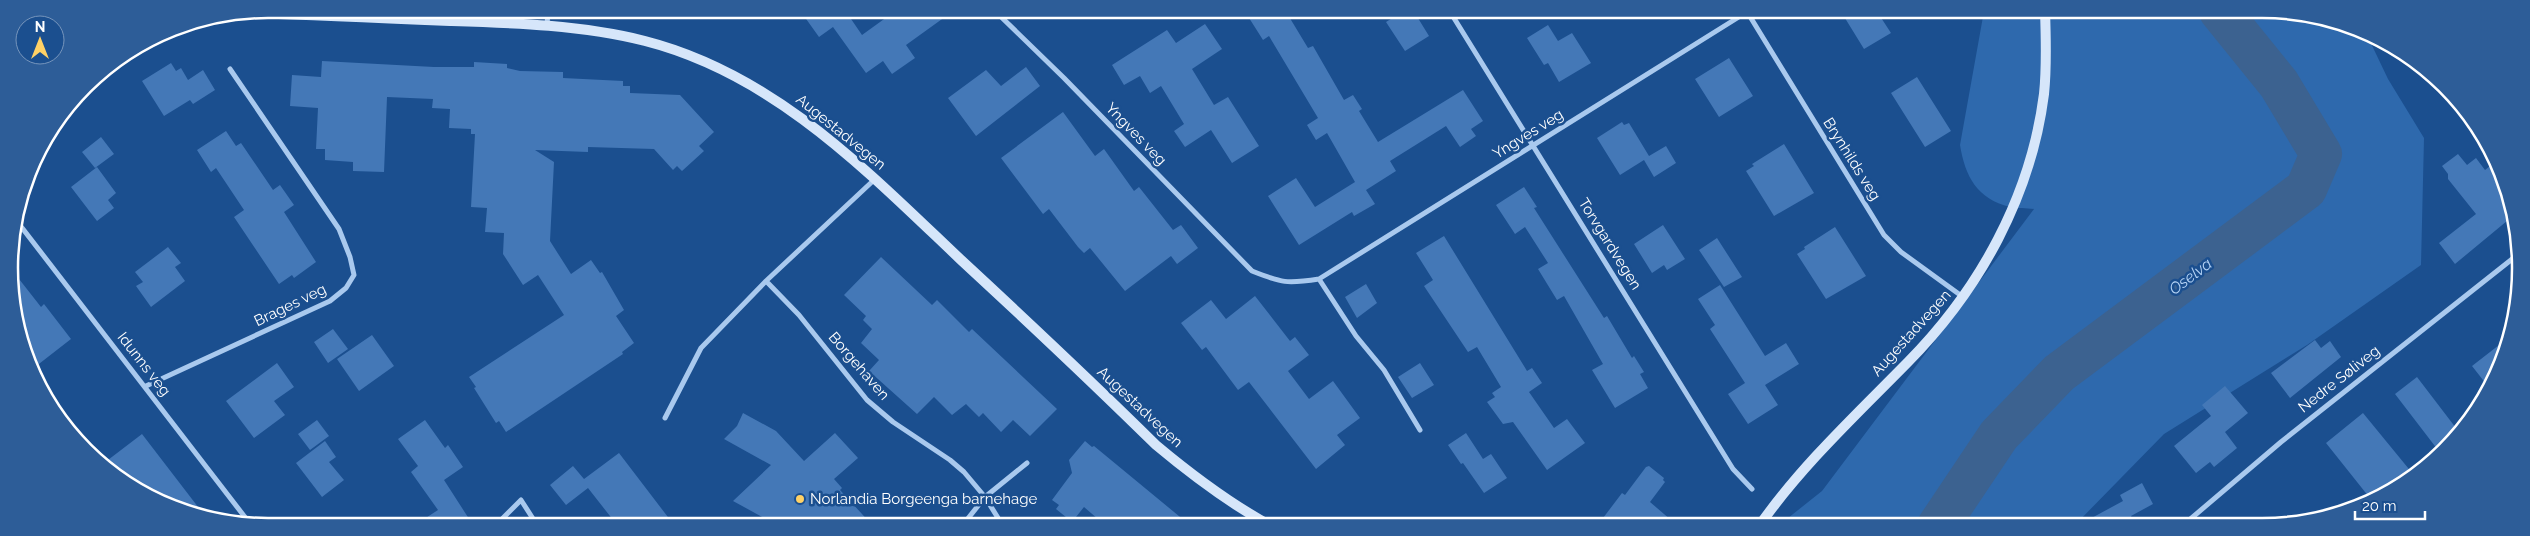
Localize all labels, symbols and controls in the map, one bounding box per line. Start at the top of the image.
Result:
north arrow [15,15,65,65]
text: N [35,19,45,35]
street label: Augestadvegen [793,90,889,174]
street label: Yngves veg [1102,99,1170,169]
street label: Yngves veg [1489,105,1567,163]
street label: Brynhilds veg [1819,114,1885,204]
street label: Torvgardvegen [1575,195,1645,293]
water label: Oselva [2165,254,2216,299]
street label: Brages veg [251,280,329,330]
street label: Augestadvegen [1867,286,1955,380]
street label: Borgehaven [825,328,893,404]
street label: Idunns veg [114,329,174,399]
street label: Nedre Søliveg [2295,342,2383,416]
street label: Augestadvegen [1094,363,1186,451]
scale bar [2355,488,2425,520]
place label: Norlandia Borgeenga barnehage [810,490,1038,508]
marker: Norlandia Borgeenga barnehage [794,493,806,505]
text: 20 m [2362,497,2397,515]

